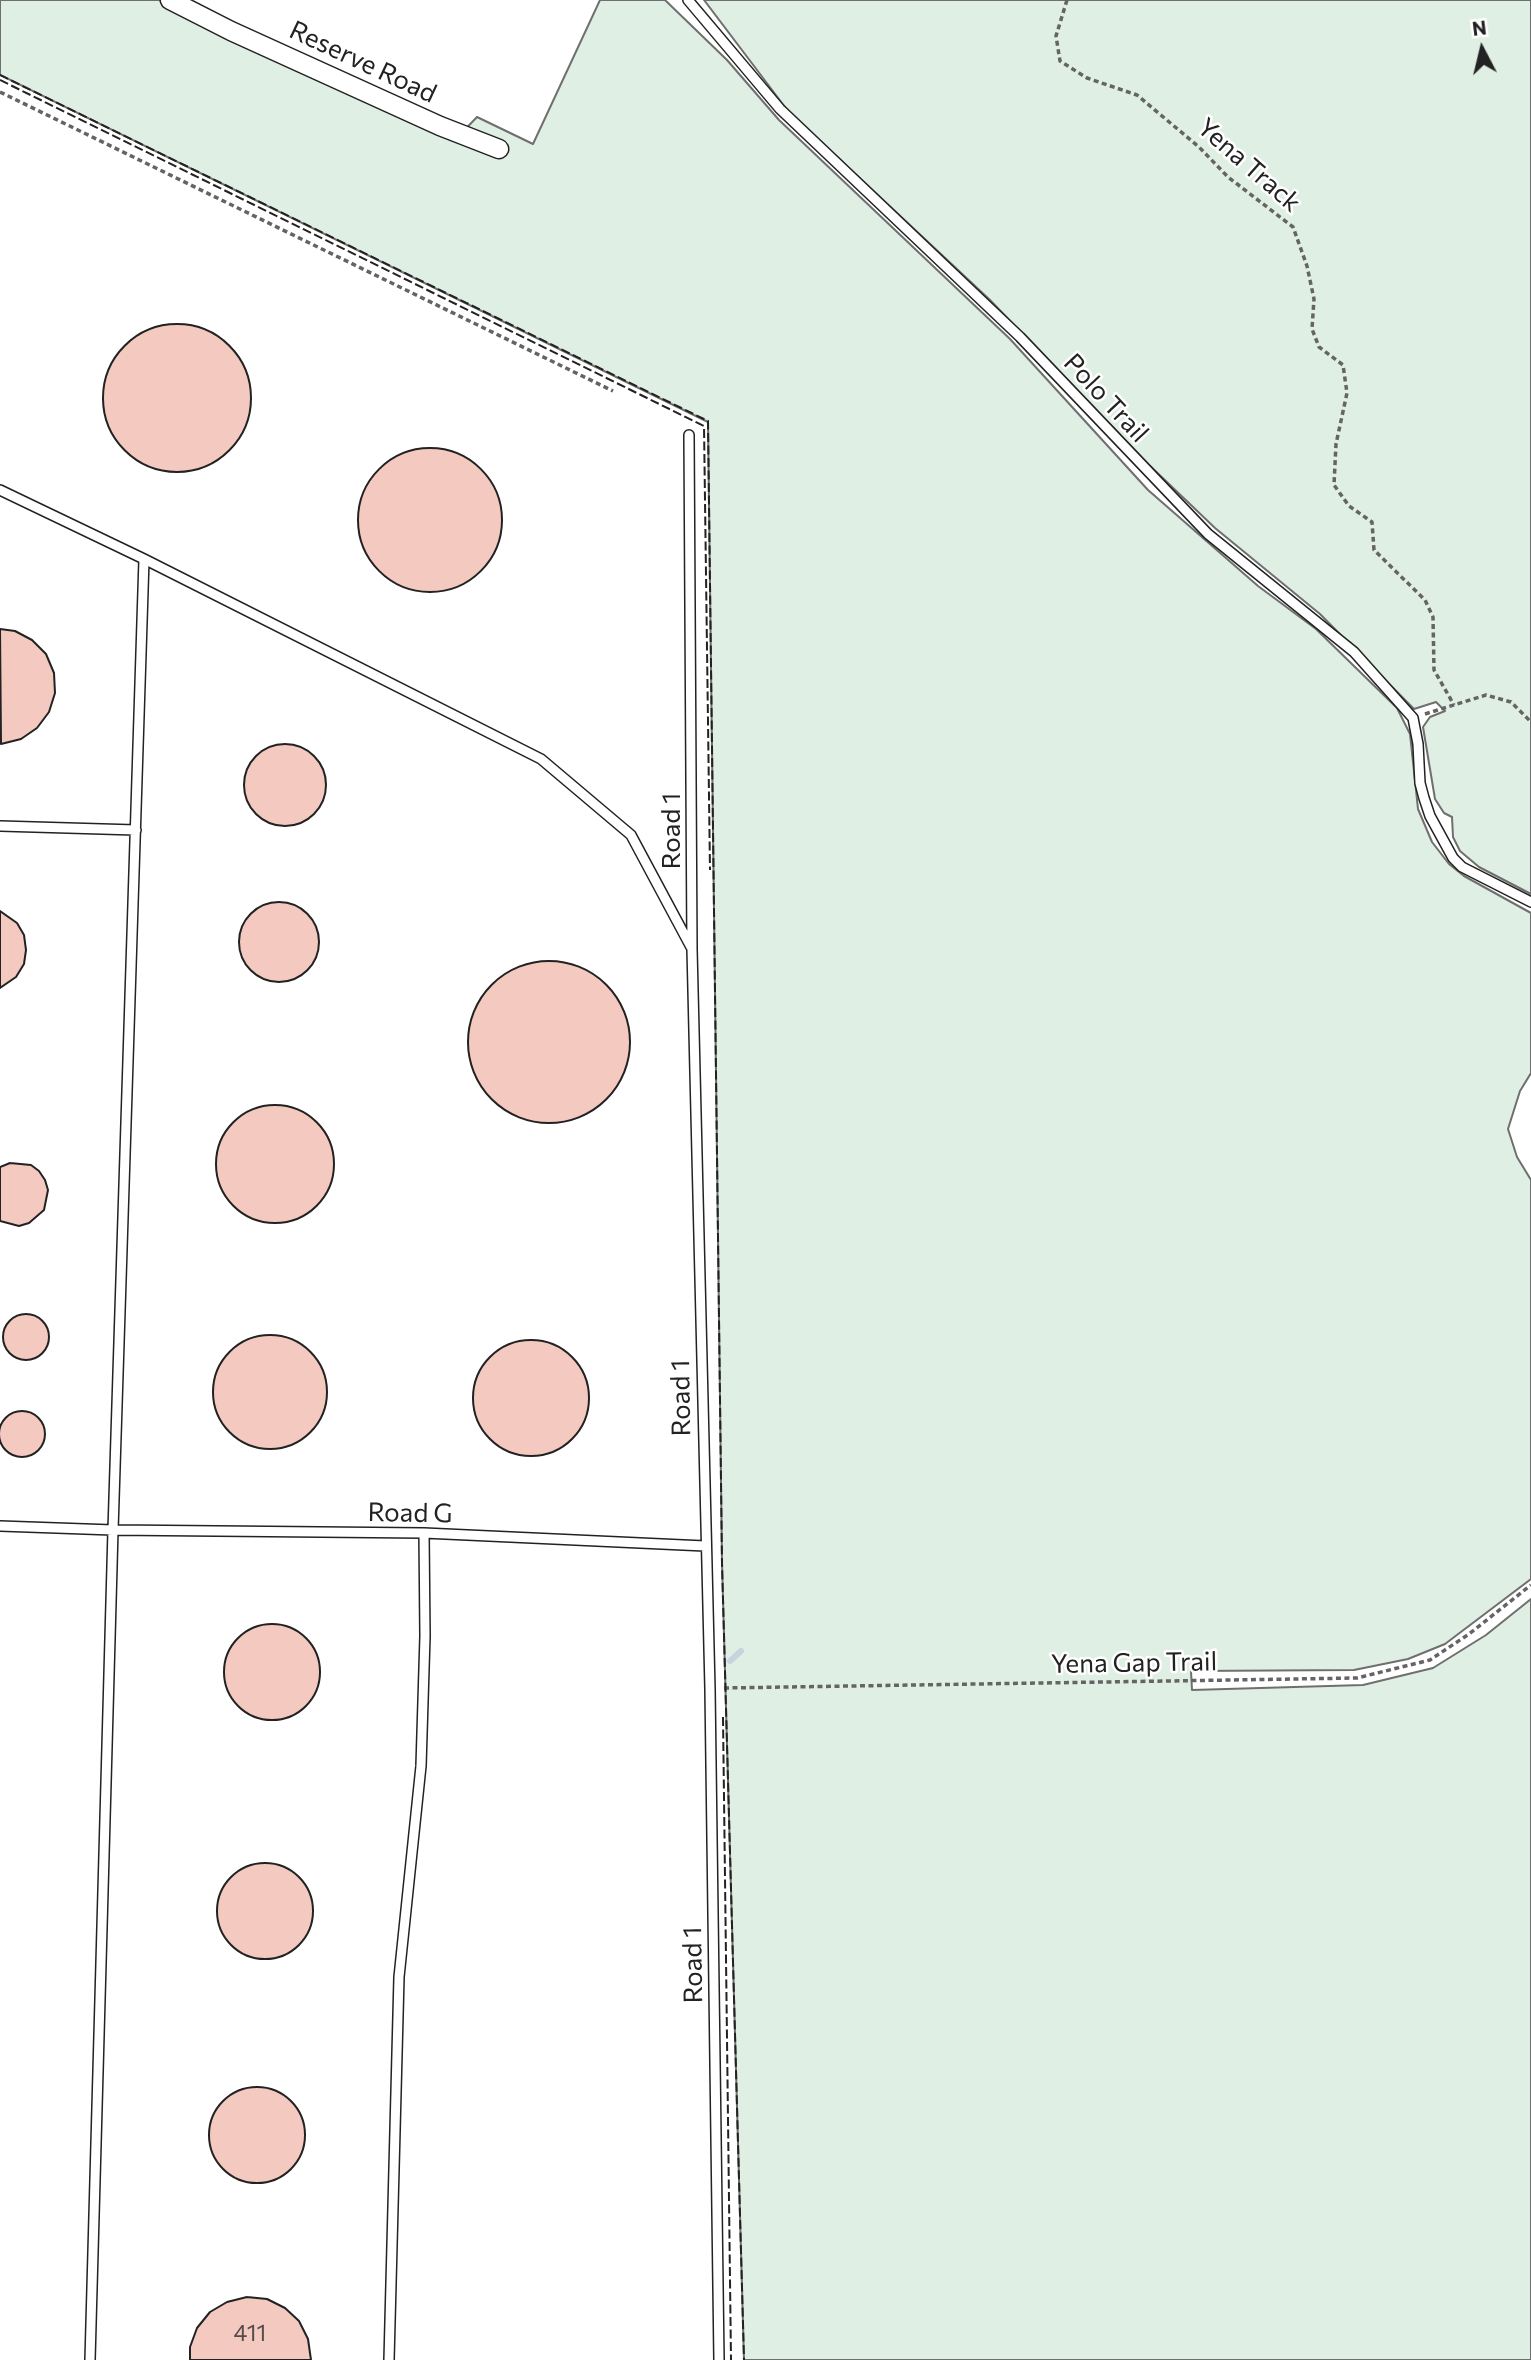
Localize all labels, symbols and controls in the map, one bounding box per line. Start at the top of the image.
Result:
street label: Reserve Road [285,14,441,110]
north arrow [1447,14,1517,84]
text: N [1471,15,1488,40]
street label: Yena Track [1191,112,1307,218]
street label: Polo Trail [1057,347,1155,449]
street label: Road 1 [655,793,687,869]
street label: Road 1 [665,1359,697,1437]
street label: Road G [367,1497,453,1529]
street label: Yena Gap Trail [1051,1646,1217,1680]
street label: Road 1 [677,1926,709,2004]
house number: 411 [234,2319,266,2347]

